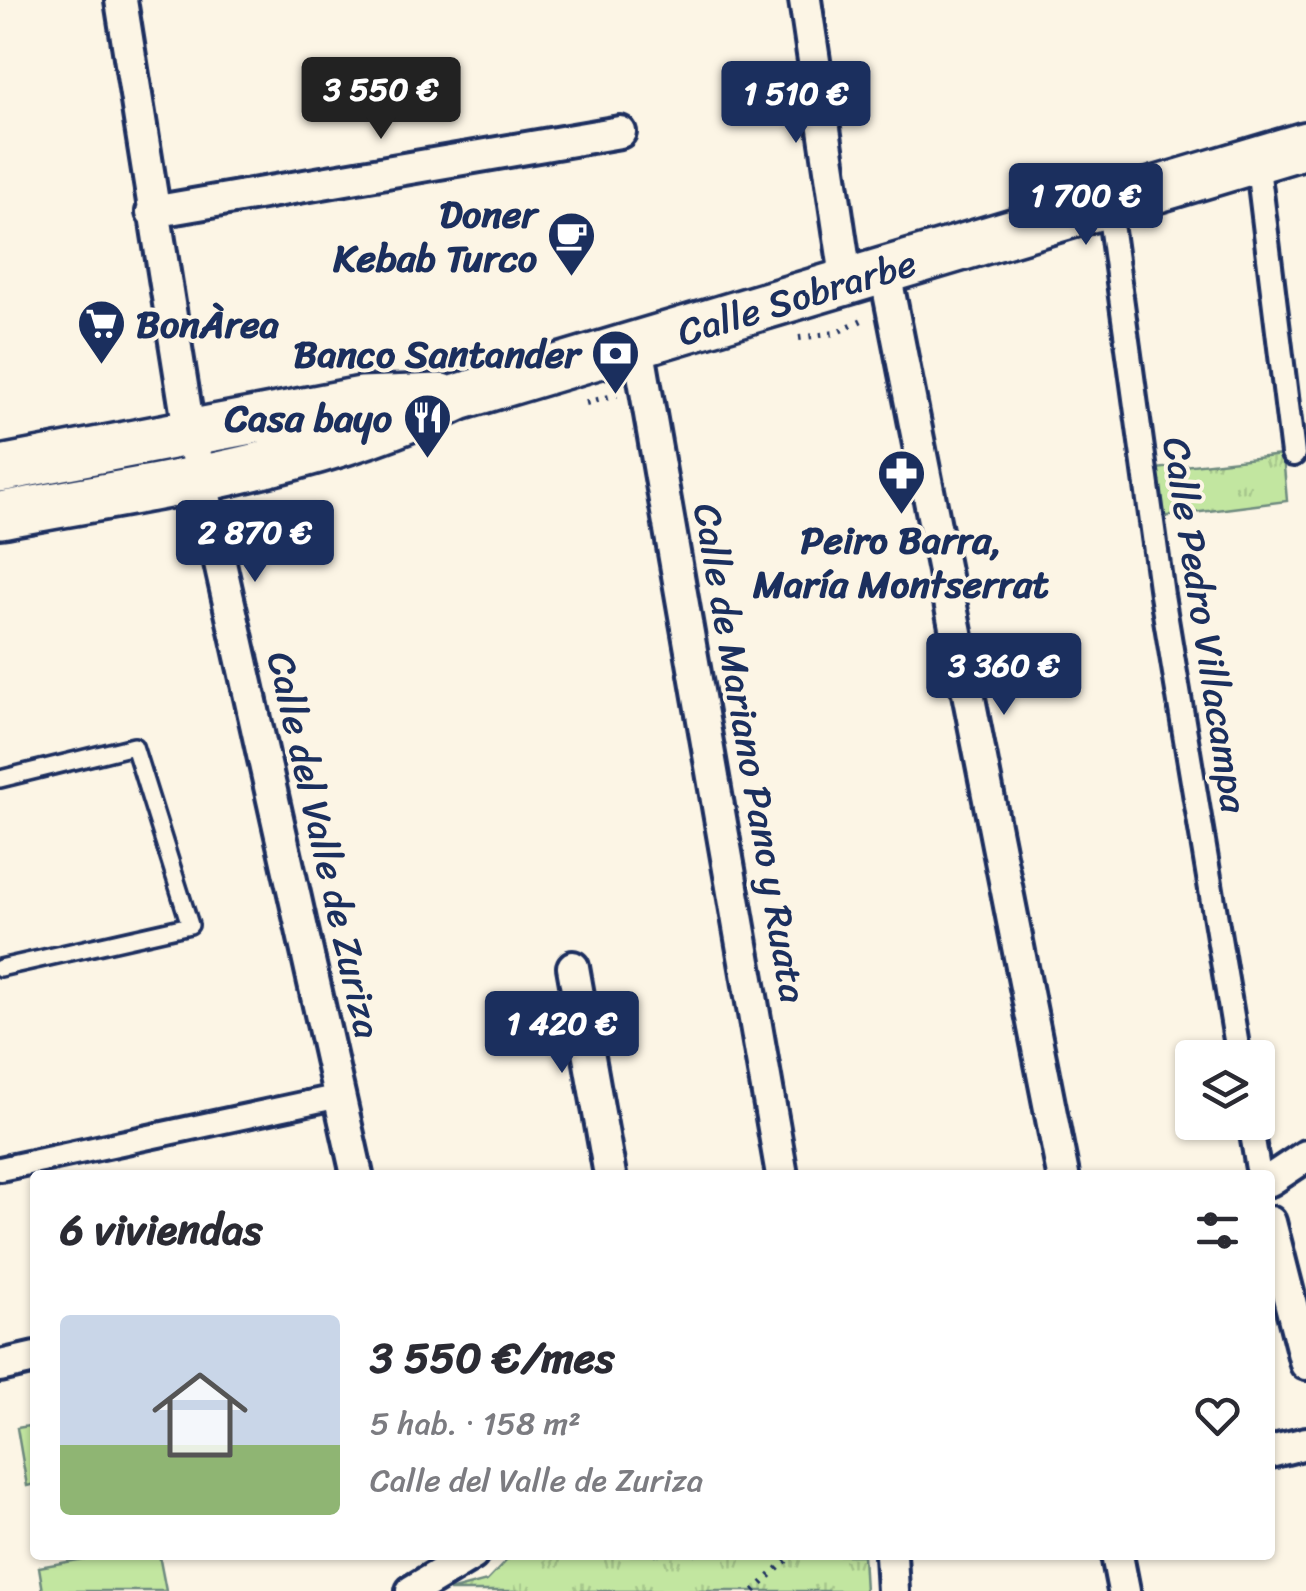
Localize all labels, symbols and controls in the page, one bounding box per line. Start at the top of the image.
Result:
pin: 3 550 € [289,57,473,142]
text: 3 550 € [324,61,438,118]
pin: 1 510 € [704,61,888,146]
text: 1 510 € [743,65,849,122]
pin: 1 700 € [994,163,1178,248]
text: 1 700 € [1031,167,1141,224]
place label: Doner Kebab Turco [332,181,540,292]
cafe icon: Doner Kebab Turco [546,210,598,278]
street label: Calle Sobrarbe [669,230,925,366]
place label: BonÀrea [136,291,280,358]
supermarket icon: BonÀrea [75,298,127,366]
place label: Banco Santander [293,321,583,388]
bank icon: Banco Santander [589,328,641,396]
place label: Casa bayo [224,385,393,452]
restaurant icon: Casa bayo [401,392,453,460]
street label: Calle Pedro Villacampa [1142,432,1268,819]
pharmacy icon: Peiro Barra, María Montserrat [875,448,927,516]
street label: Calle de Mariano Pano y Ruata [673,498,827,1008]
pin: 2 870 € [163,500,347,585]
text: 2 870 € [198,504,312,561]
place label: Peiro Barra, María Montserrat [752,507,1049,618]
pin: 3 360 € [912,633,1096,718]
text: 3 360 € [948,637,1060,694]
street label: Calle del Valle de Zuriza [247,645,401,1045]
pin: 1 420 € [470,991,654,1076]
text: 1 420 € [507,995,617,1052]
map controls [1175,1040,1275,1140]
button: layers [1175,1040,1275,1140]
text: 6 viviendas [60,1193,263,1267]
icon: filters [1190,1203,1245,1258]
text: 3 550 €/mes [370,1321,615,1395]
icon: home [140,1355,260,1475]
icon: heart [1190,1388,1245,1443]
text: 5 hab. · 158 m² [370,1395,581,1452]
text: Calle del Valle de Zuriza [370,1452,703,1509]

